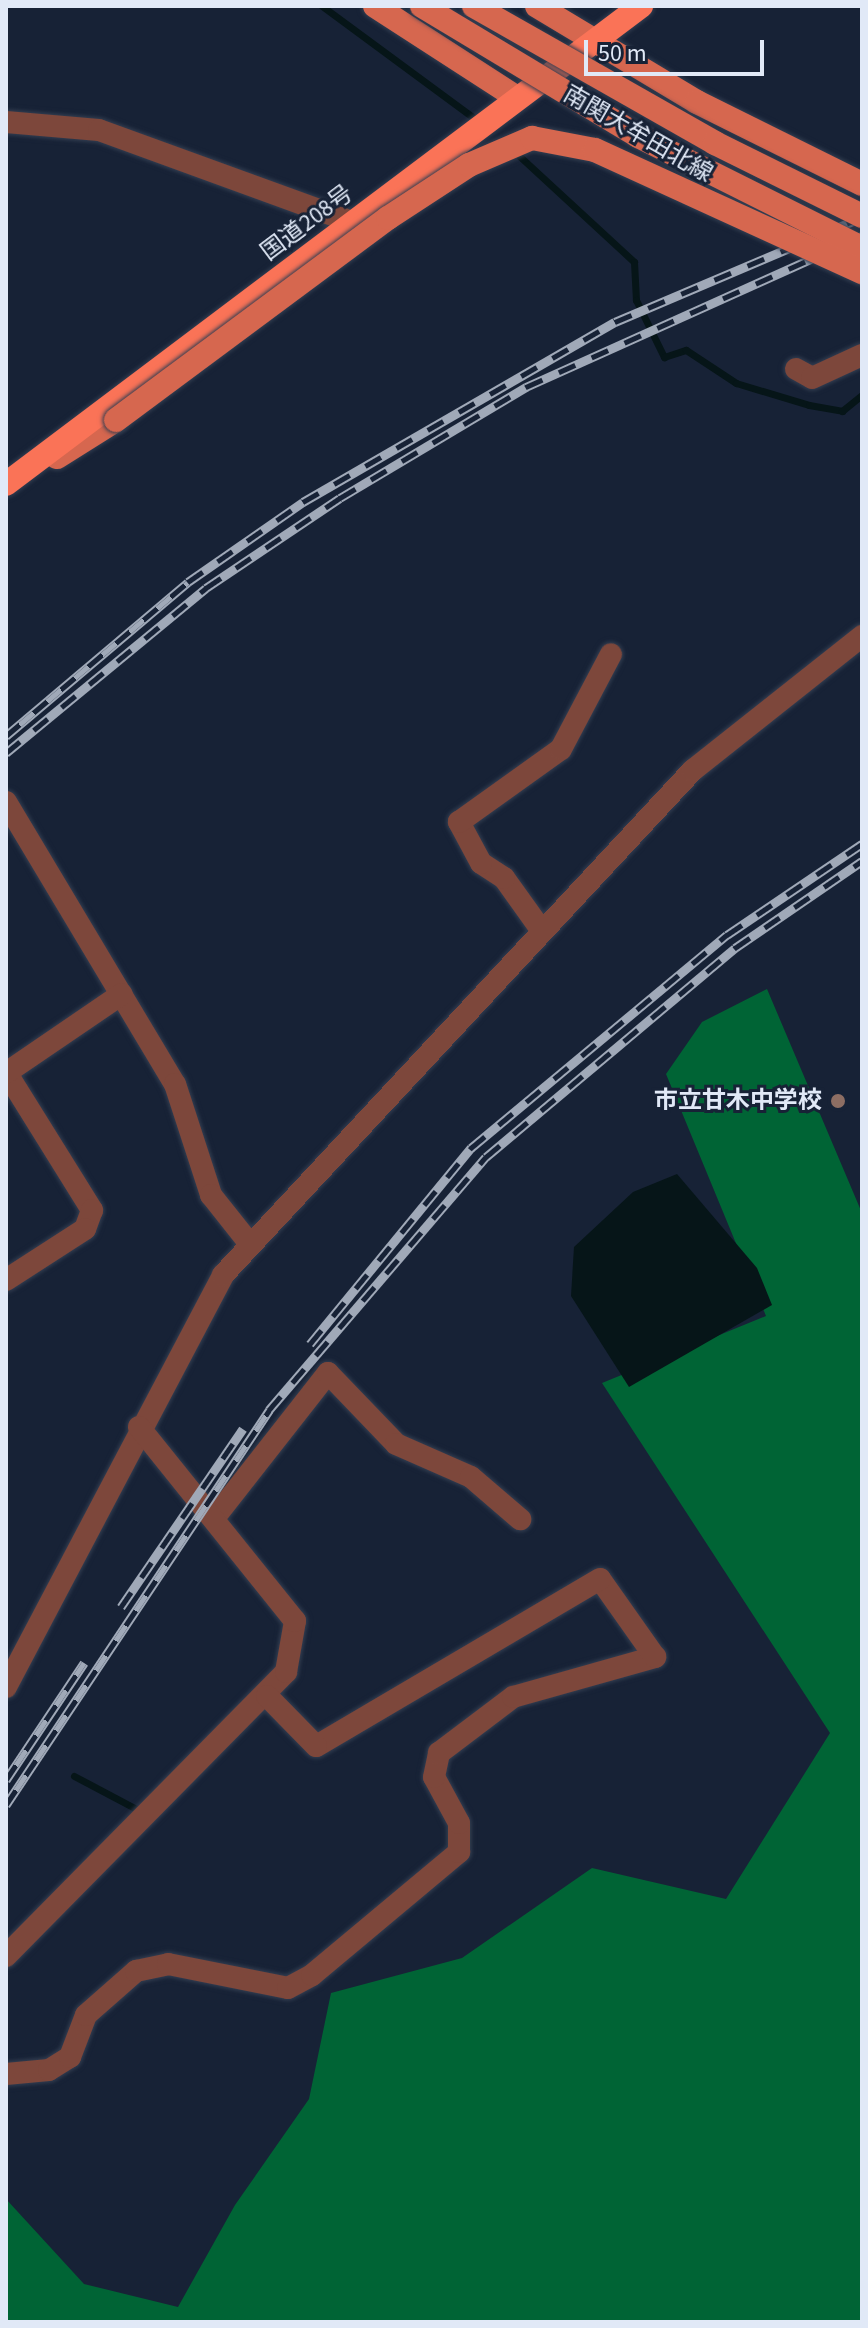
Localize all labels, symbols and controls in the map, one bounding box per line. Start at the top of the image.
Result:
scale bar [588,24,768,74]
text: 50 m [598,36,647,71]
street label: 南関大牟田北線 [558,80,718,188]
street label: 国道208号 [255,179,359,267]
place label: 市立甘木中学校 [654,1087,822,1115]
marker: 市立甘木中学校 [829,1092,847,1110]

